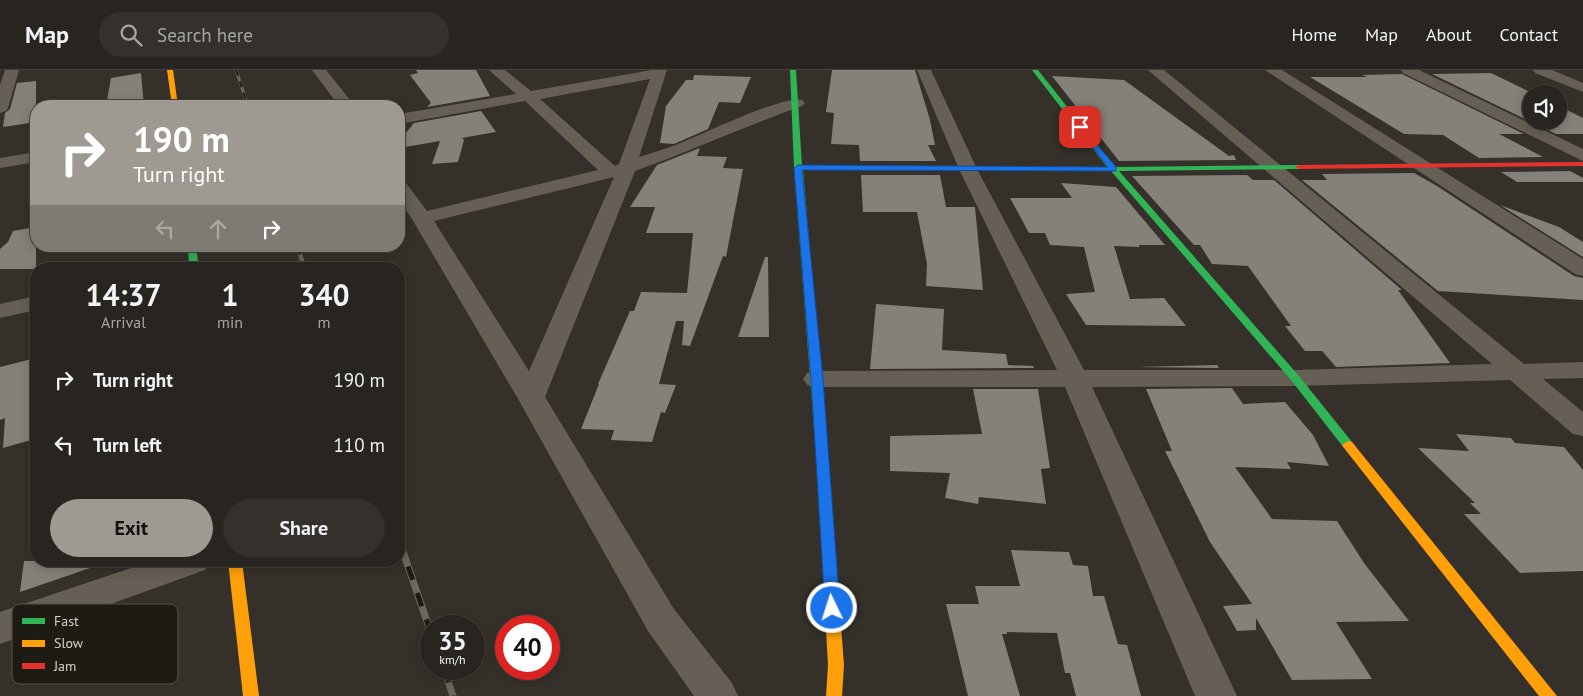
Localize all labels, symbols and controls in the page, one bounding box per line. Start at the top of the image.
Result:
search box [99,12,449,57]
text: Map [25,19,69,50]
icon: search [117,21,145,49]
text: Search here [157,23,253,47]
text: Home [1291,23,1337,46]
text: Map [1365,23,1398,46]
text: About [1426,23,1472,46]
text: Contact [1500,23,1558,46]
map controls [1522,85,1567,130]
button: sound [1522,85,1567,130]
pin [1059,106,1101,148]
icon: arrive [1066,113,1094,141]
text: 190 m [133,116,230,162]
icon: right [50,120,115,185]
text: Turn right [133,160,225,188]
icon: left [151,215,179,243]
icon: ahead [204,215,232,243]
icon: right [257,215,285,243]
text: 14:37 [85,275,162,314]
text: 1 [222,275,239,314]
text: 340 [298,275,350,314]
text: Arrival [101,312,146,332]
text: min [217,312,243,332]
text: m [318,312,331,332]
icon: right [50,366,78,394]
text: Turn right [93,368,173,392]
text: 190 m [333,368,385,392]
icon: left [50,431,78,459]
text: Turn left [93,433,162,457]
text: 110 m [333,433,385,457]
button: Exit [50,499,213,557]
button: Share [223,499,385,557]
position arrow [805,581,857,633]
legend [12,604,178,684]
text: Fast [54,612,79,630]
speed limit sign: 40 [495,615,560,680]
text: 35 [438,625,467,657]
text: Slow [54,634,84,652]
text: km/h [439,652,466,667]
text: Jam [53,657,76,675]

